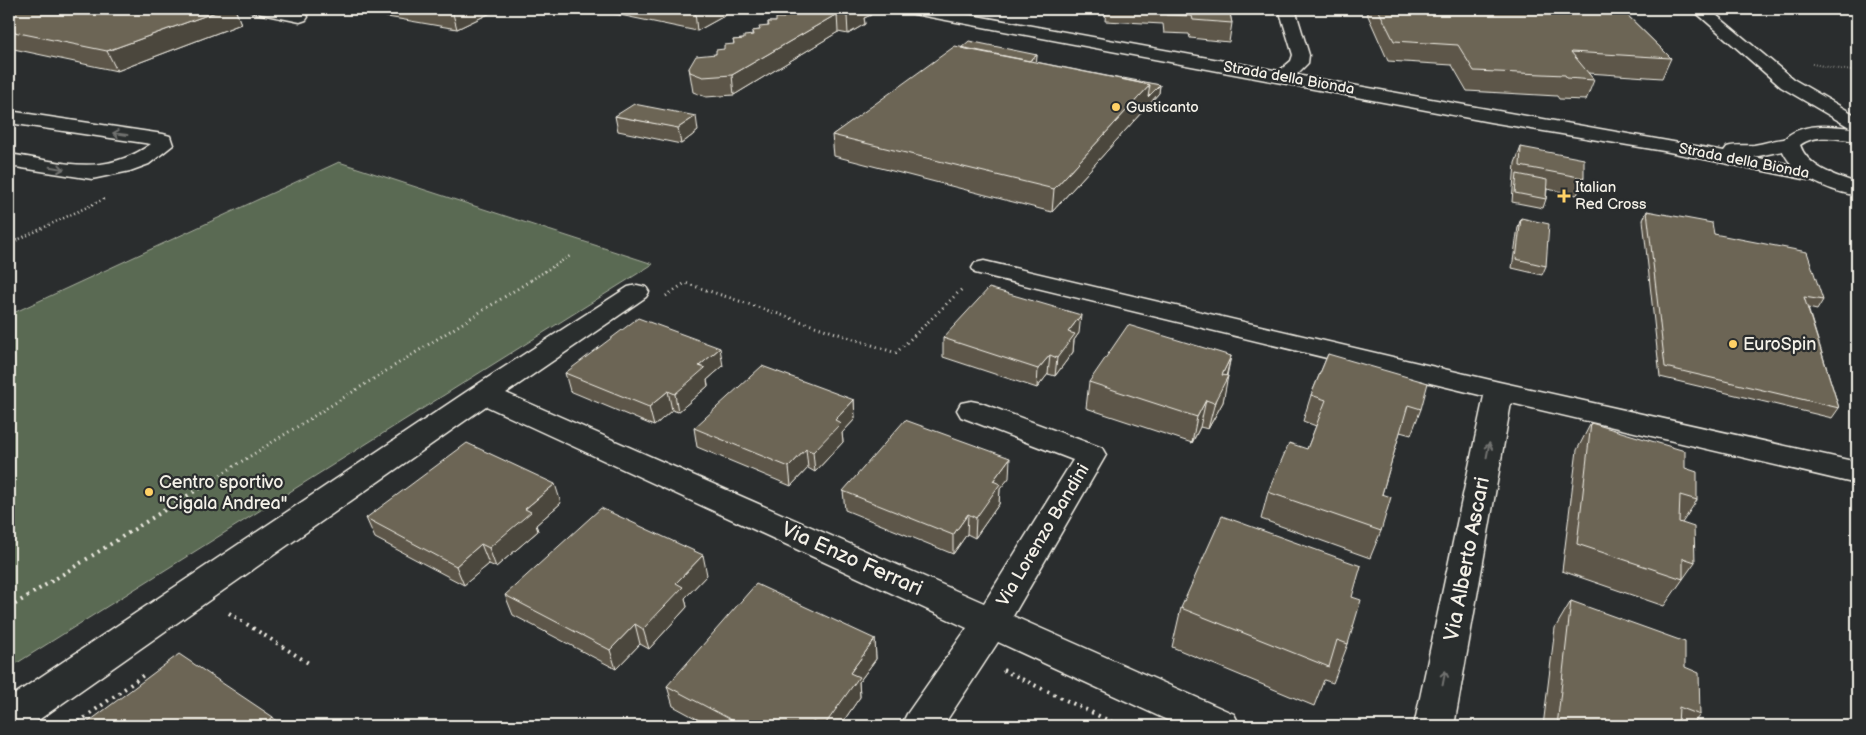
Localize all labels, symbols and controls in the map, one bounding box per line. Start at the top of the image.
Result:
street label: Strada della Bionda [1222,57,1356,99]
place label: Gusticanto [1126,98,1199,117]
marker: Gusticanto [1110,101,1122,113]
one-way arrow [112,128,128,138]
street label: Strada della Bionda [1677,139,1811,183]
one-way arrow [49,163,65,173]
place label: Italian Red Cross [1575,178,1647,214]
marker: Italian Red Cross [1557,189,1571,203]
place label: EuroSpin [1743,334,1816,355]
marker: EuroSpin [1727,338,1739,350]
one-way arrow [1483,442,1493,458]
street label: Via Lorenzo Bandini [992,460,1094,610]
place label: Centro sportivo "Cigala Andrea" [159,472,287,514]
street label: Via Alberto Ascari [1439,475,1495,643]
marker: Centro sportivo "Cigala Andrea" [143,486,155,498]
street label: Via Enzo Ferrari [777,517,927,601]
one-way arrow [1439,671,1449,687]

